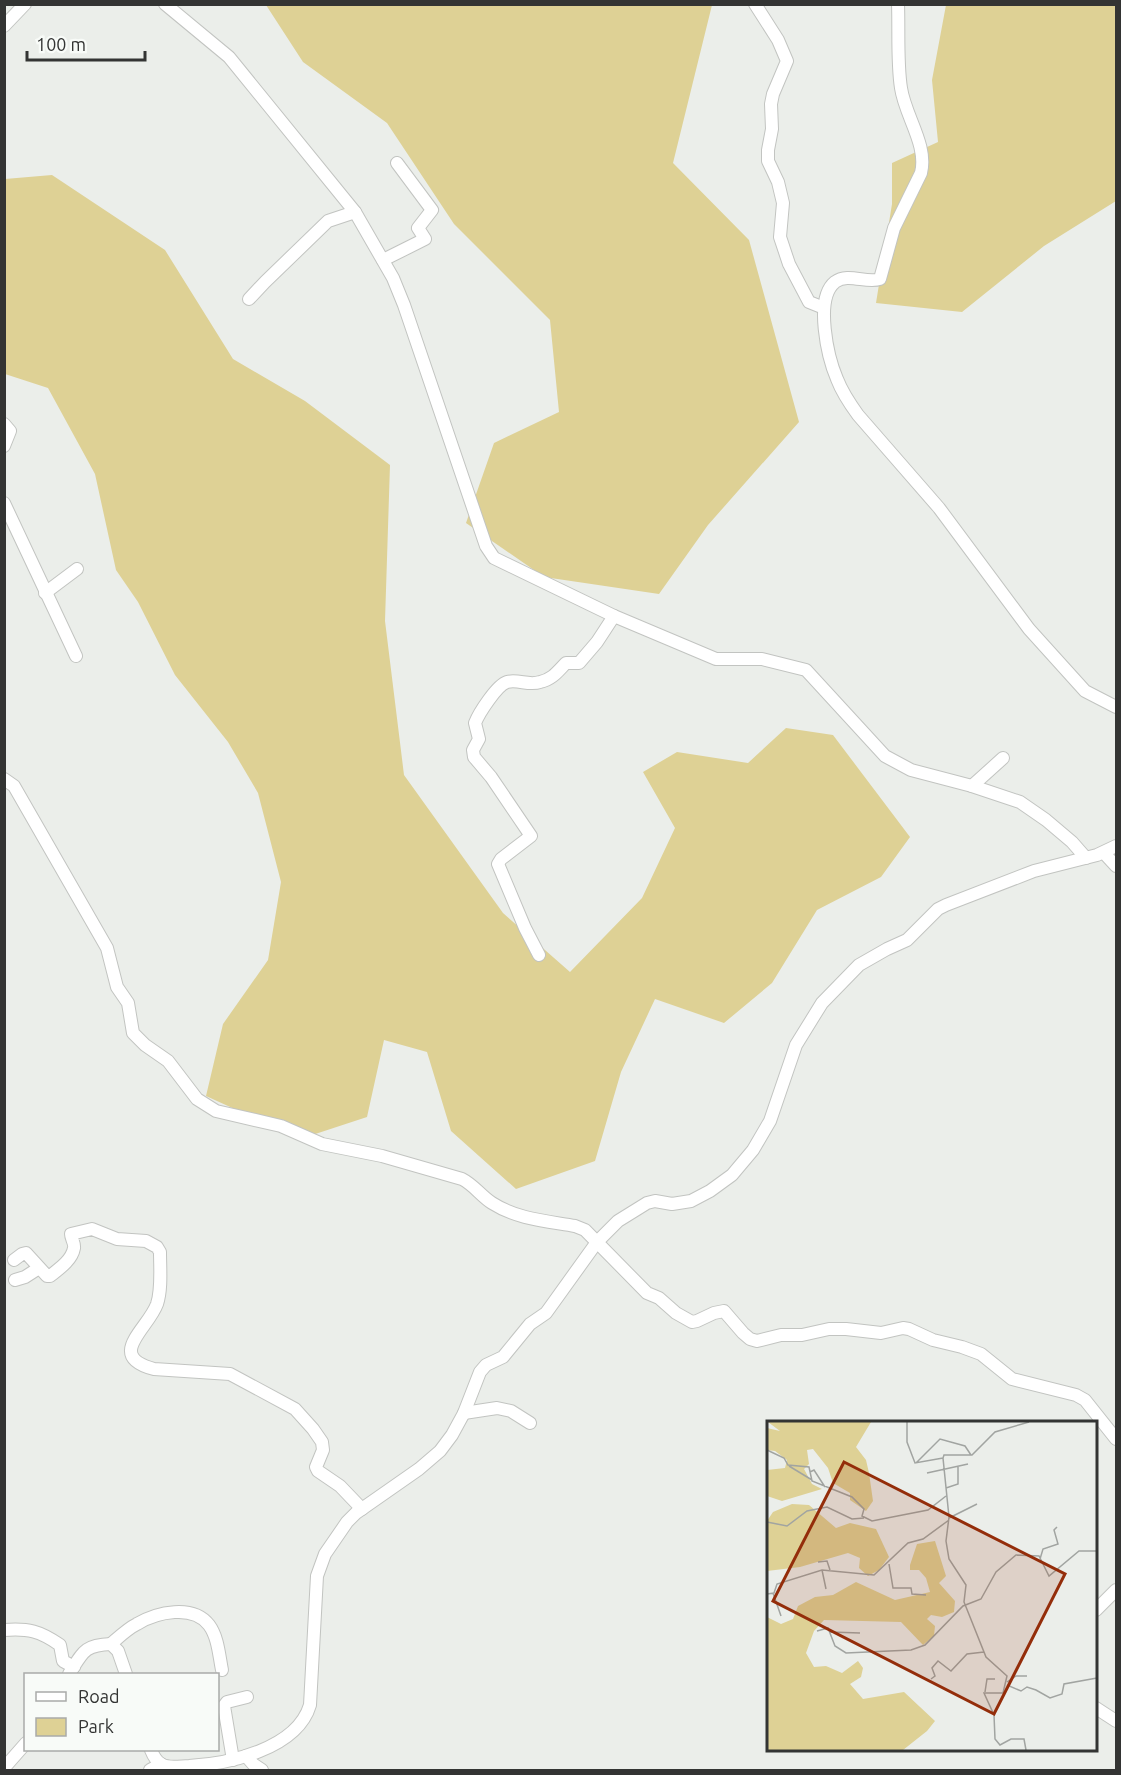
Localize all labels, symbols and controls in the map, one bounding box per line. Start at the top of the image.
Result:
scale bar [27,24,146,62]
text: 100 m [36,34,86,54]
inset map [767,1421,1097,1751]
legend [24,1673,219,1751]
text: Road [78,1686,120,1706]
text: Park [78,1716,114,1736]

